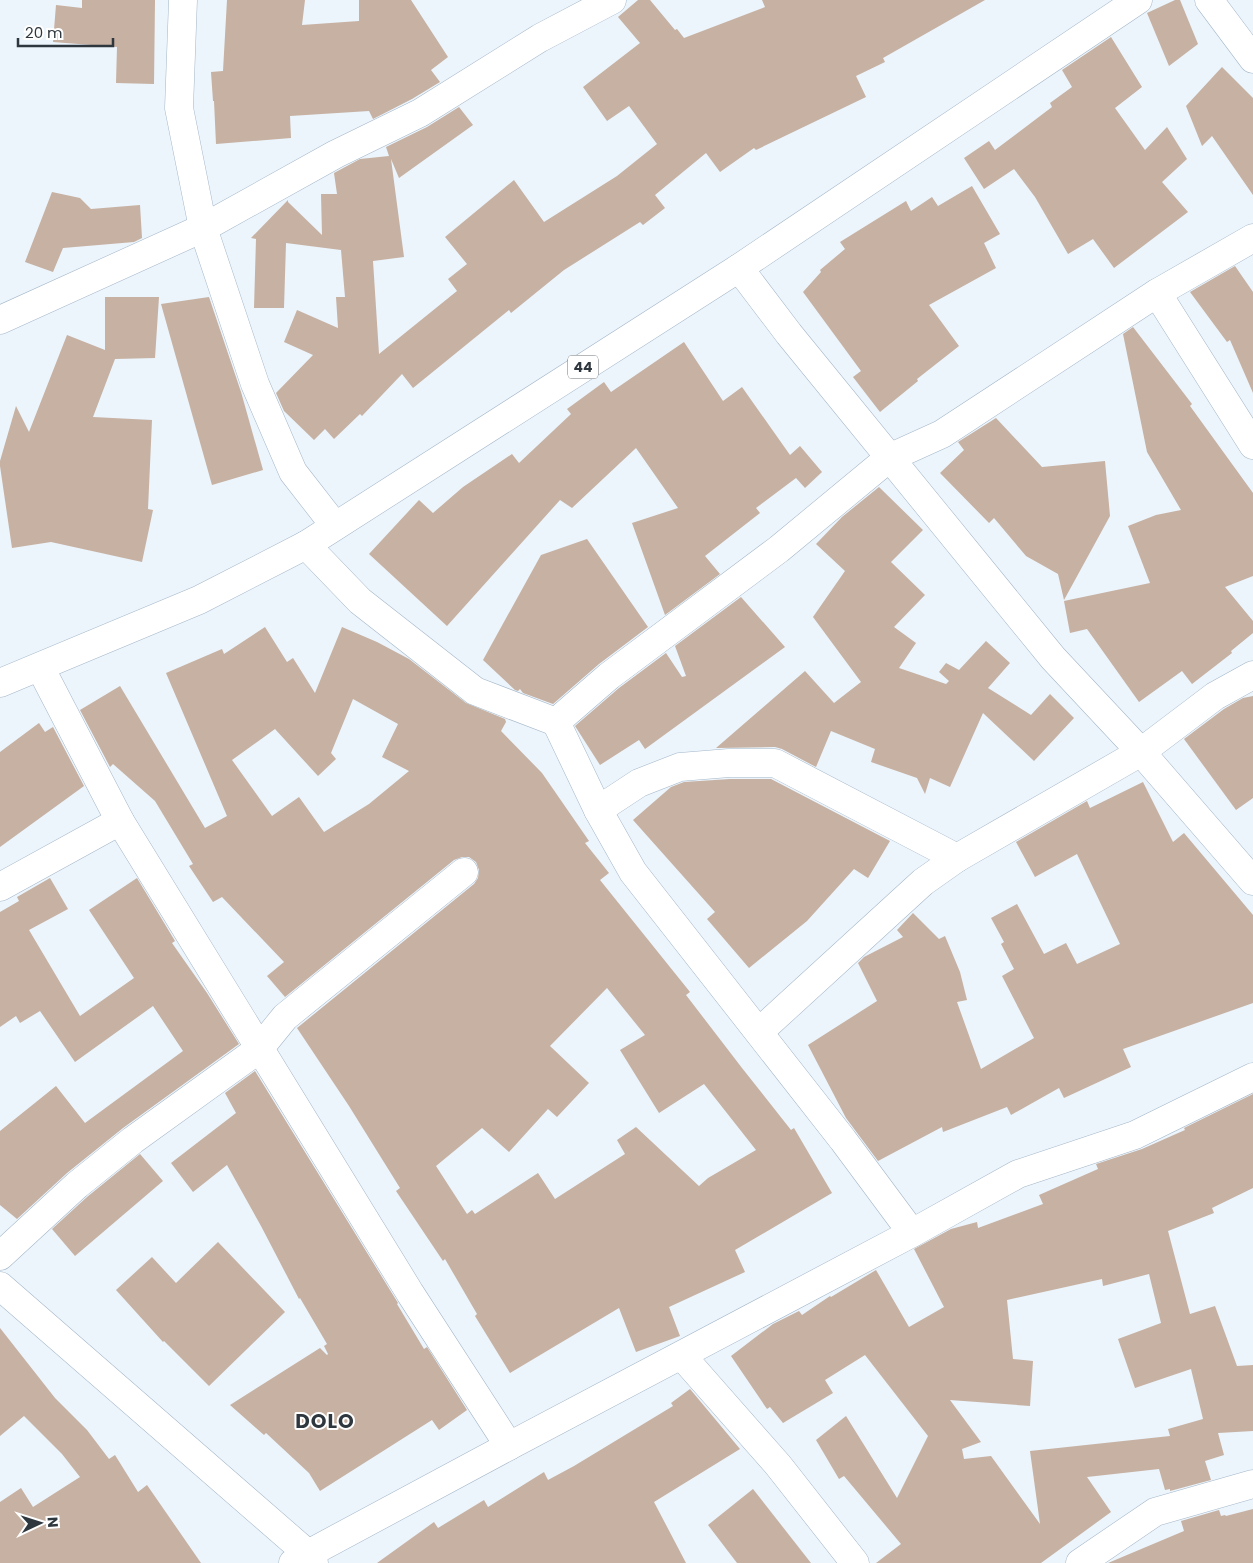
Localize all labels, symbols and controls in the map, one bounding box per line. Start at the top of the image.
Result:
scale bar [18,15,112,47]
text: 20 m [25,22,63,43]
road number: 44 [568,356,598,378]
district label: DOLO [295,1407,355,1435]
north arrow [15,1498,65,1548]
text: N [43,1516,63,1528]

